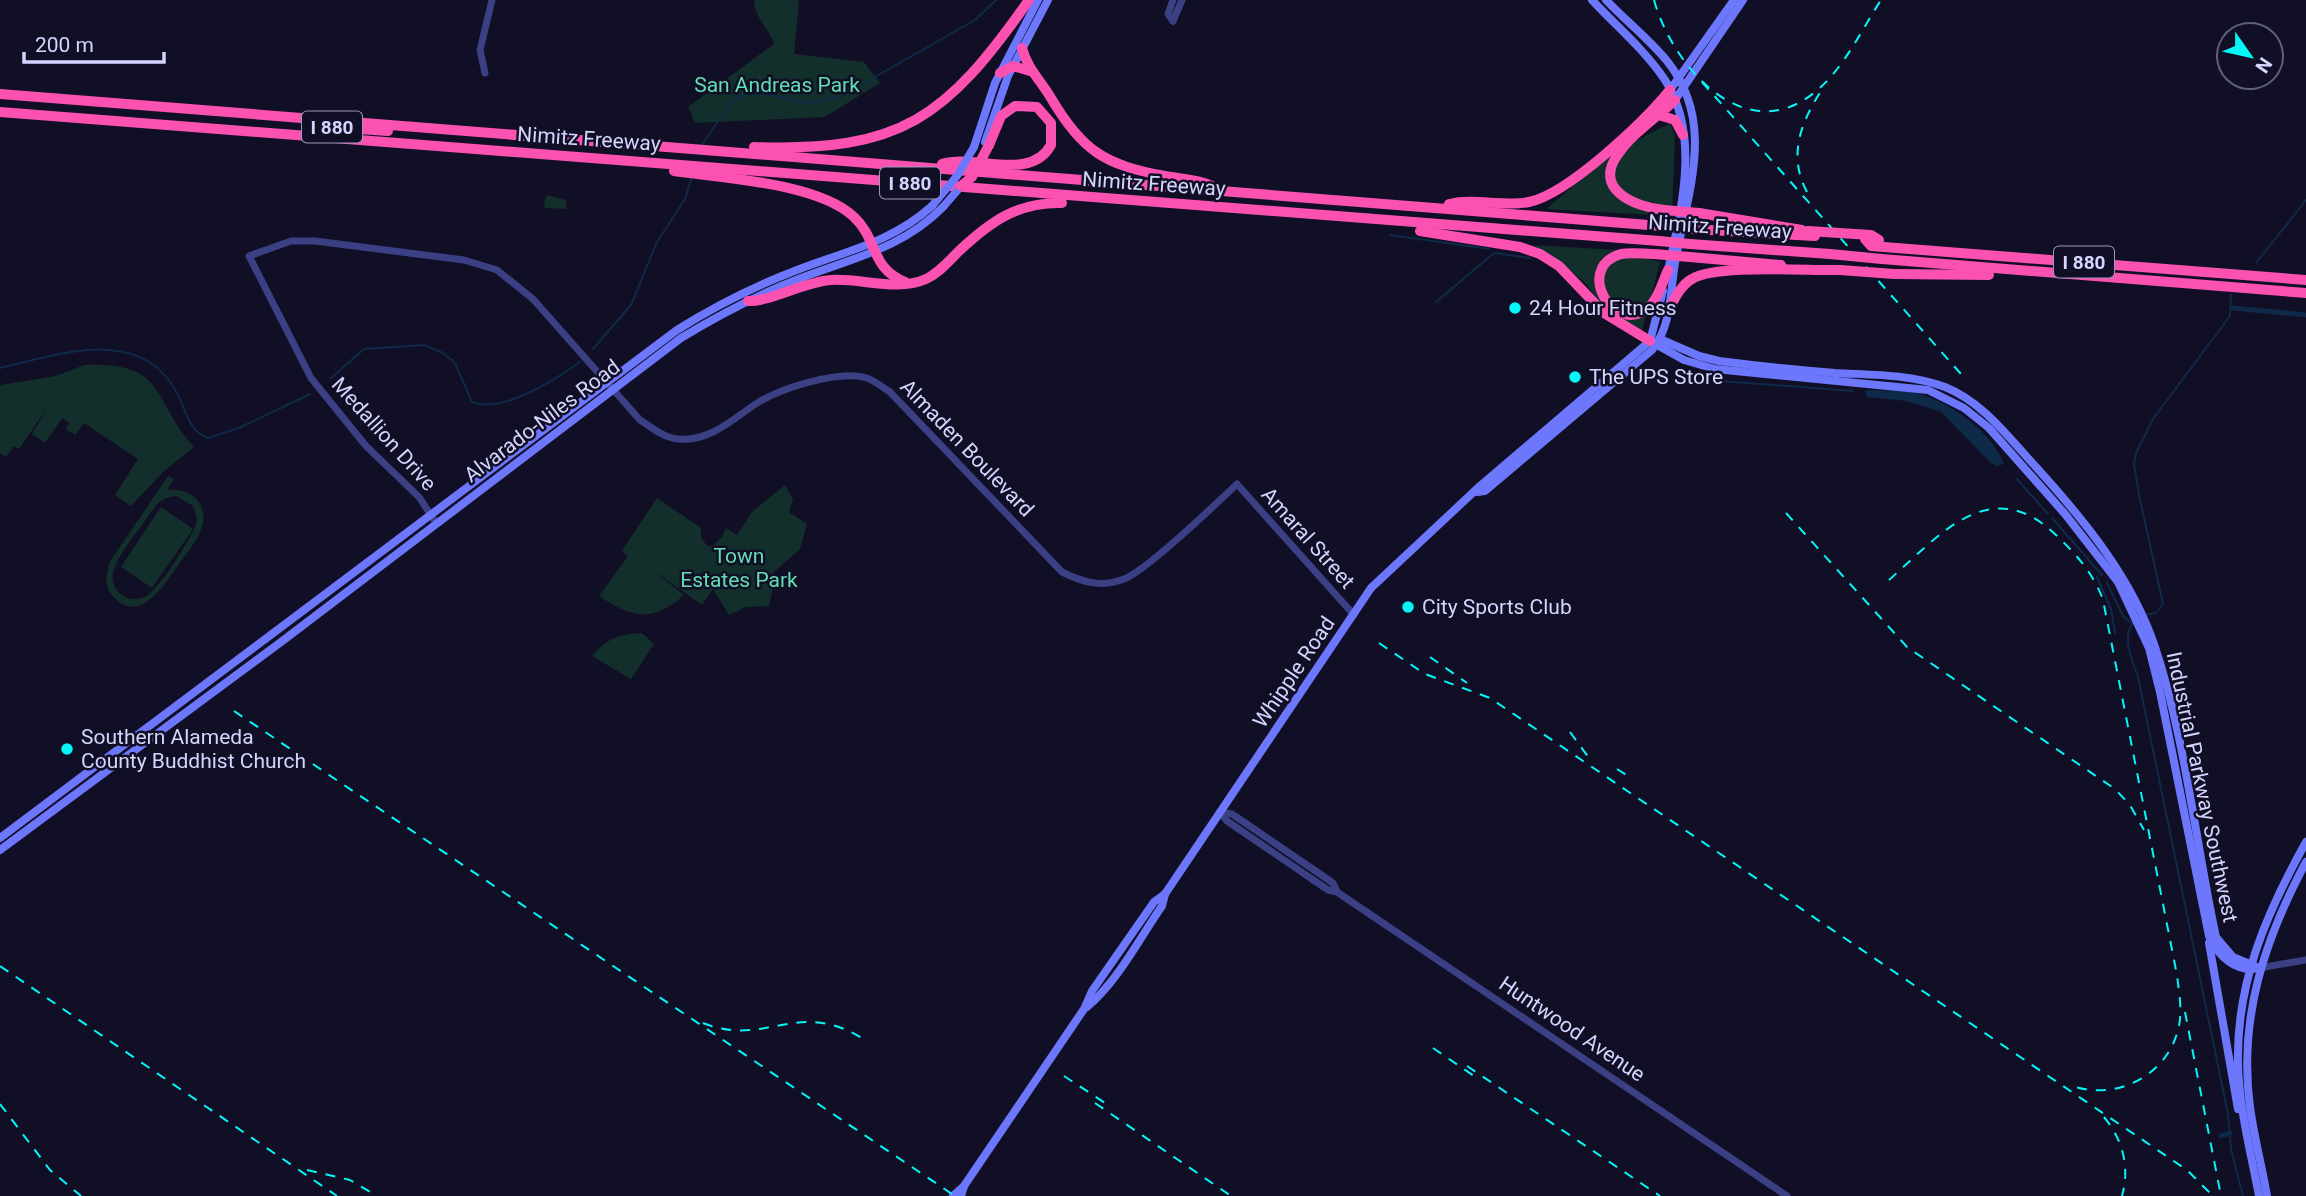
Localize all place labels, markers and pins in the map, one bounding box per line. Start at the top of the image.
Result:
place label: 24 Hour Fitness [1529,296,1677,320]
marker: 24 Hour Fitness [1507,300,1523,316]
place label: The UPS Store [1589,365,1723,389]
marker: The UPS Store [1567,369,1583,385]
place label: City Sports Club [1422,595,1572,619]
marker: City Sports Club [1400,599,1416,615]
place label: Southern Alameda County Buddhist Church [81,725,306,773]
marker: Southern Alameda County Buddhist Church [59,741,75,757]

